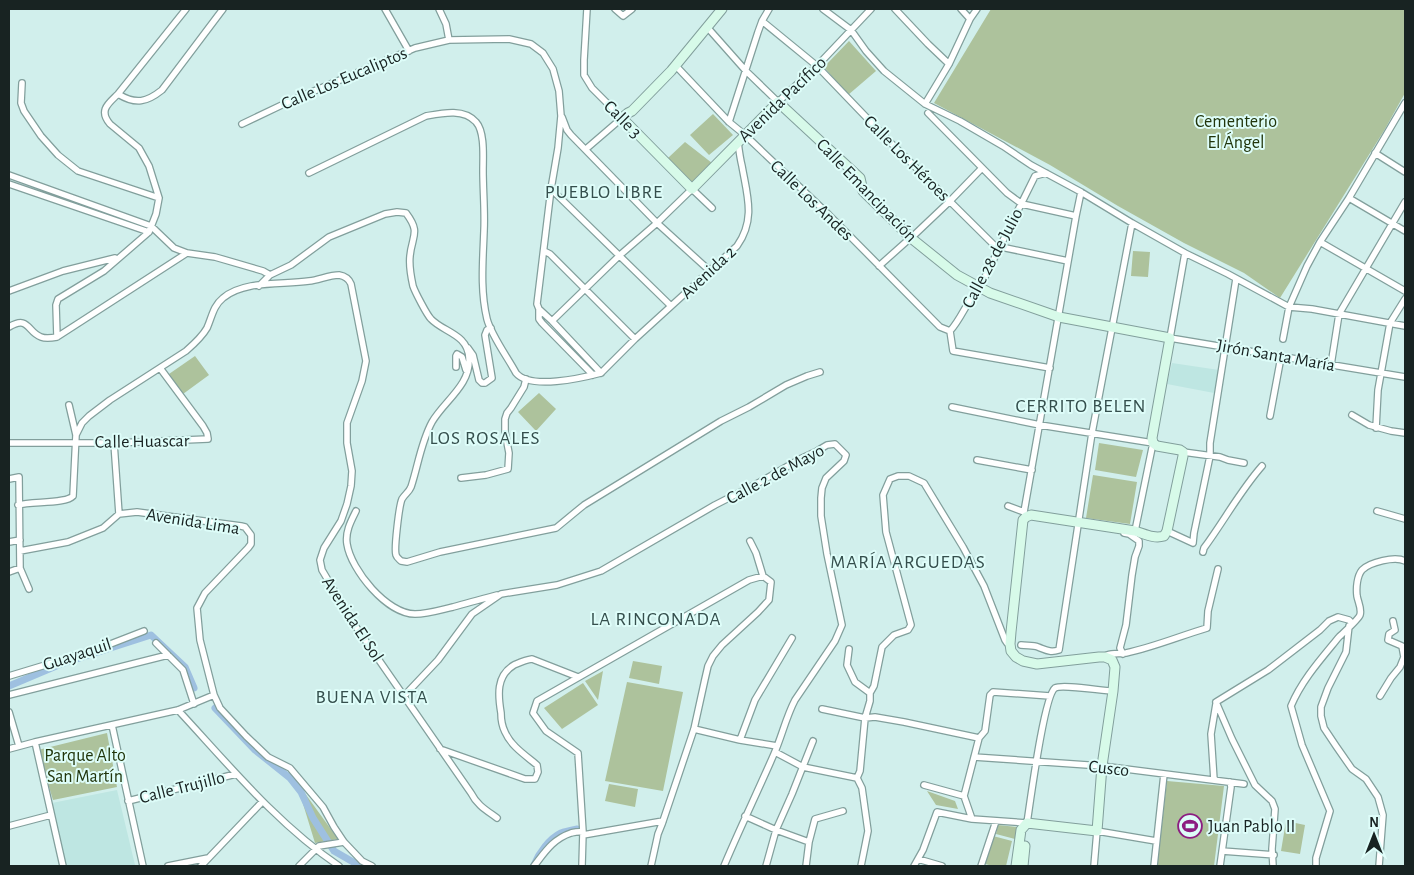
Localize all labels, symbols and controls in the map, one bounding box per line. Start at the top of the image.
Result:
street label: Calle Los Eucaliptos [279,44,410,114]
street label: Avenida Pacífico [735,53,830,146]
street label: Calle 3 [600,97,645,142]
street label: Calle Los Héroes [860,112,953,205]
park label: Cementerio El Ángel [1195,113,1277,152]
street label: Calle Emancipación [813,135,920,246]
street label: Calle Los Andes [766,157,856,244]
district label: PUEBLO LIBRE [545,183,663,202]
street label: Calle 28 de Julio [959,205,1027,311]
street label: Avenida 2 [678,243,740,303]
street label: Jirón Santa María [1215,337,1336,375]
district label: CERRITO BELEN [1015,397,1147,416]
district label: LOS ROSALES [430,429,540,448]
street label: Calle Huascar [94,432,190,452]
street label: Calle 2 de Mayo [724,442,827,508]
street label: Avenida Lima [145,506,241,538]
district label: MARÍA ARGUEDAS [830,551,986,572]
street label: Avenida El Sol [318,574,386,665]
district label: LA RINCONADA [590,610,722,629]
street label: Guayaquil [41,635,114,674]
district label: BUENA VISTA [315,688,429,707]
park label: Parque Alto San Martín [44,747,126,786]
street label: Cusco [1088,758,1130,780]
street label: Calle Trujillo [138,769,227,807]
north arrow [1349,810,1399,860]
sports icon: Juan Pablo II [1177,813,1203,839]
text: N [1369,816,1379,830]
place label: Juan Pablo II [1208,818,1295,836]

